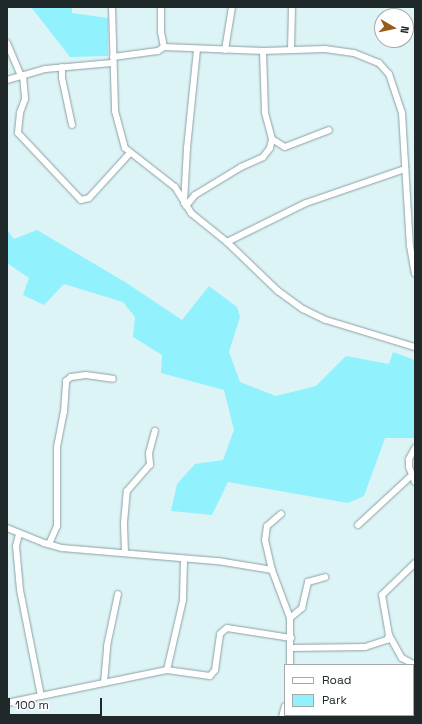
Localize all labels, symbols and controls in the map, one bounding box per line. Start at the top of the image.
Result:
north arrow [374,8,414,48]
text: N [397,25,412,34]
legend [284,664,414,716]
text: Road [322,672,351,688]
scale bar [10,690,104,716]
text: Park [322,692,347,708]
text: 100 m [15,697,49,713]

